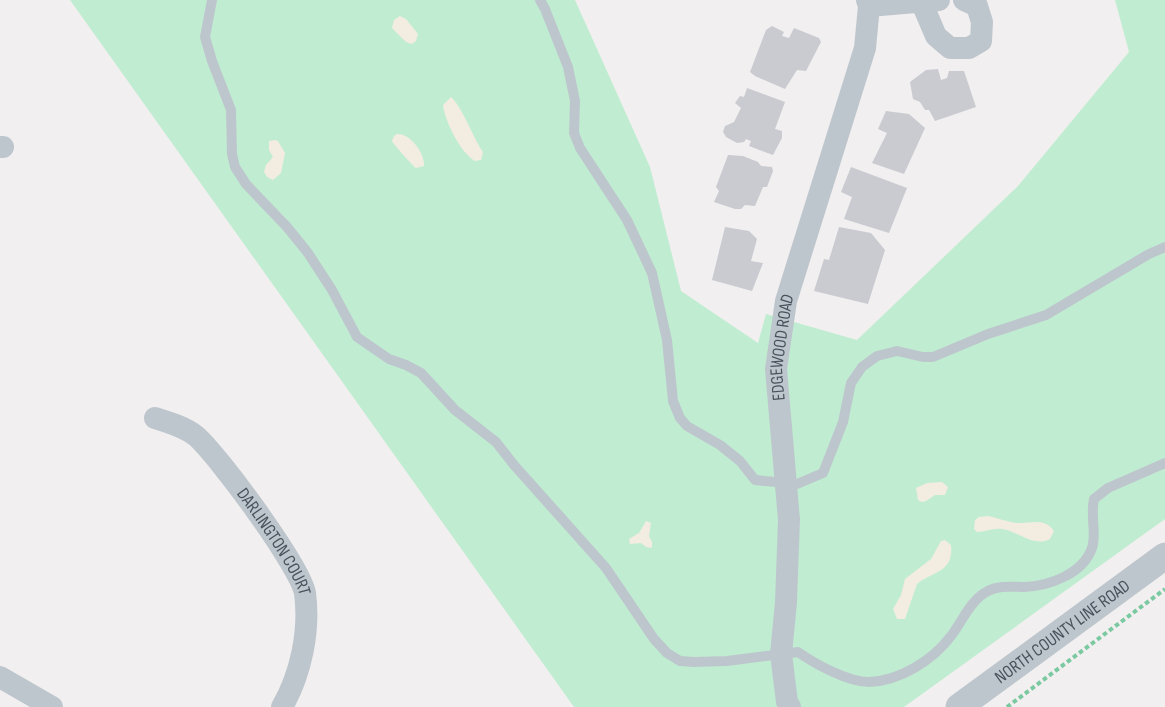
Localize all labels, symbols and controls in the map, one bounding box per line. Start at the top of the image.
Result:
street label: EDGEWOOD ROAD [766,291,799,402]
street label: DARLINGTON COURT [232,484,315,597]
street label: NORTH COUNTY LINE ROAD [991,575,1134,688]

